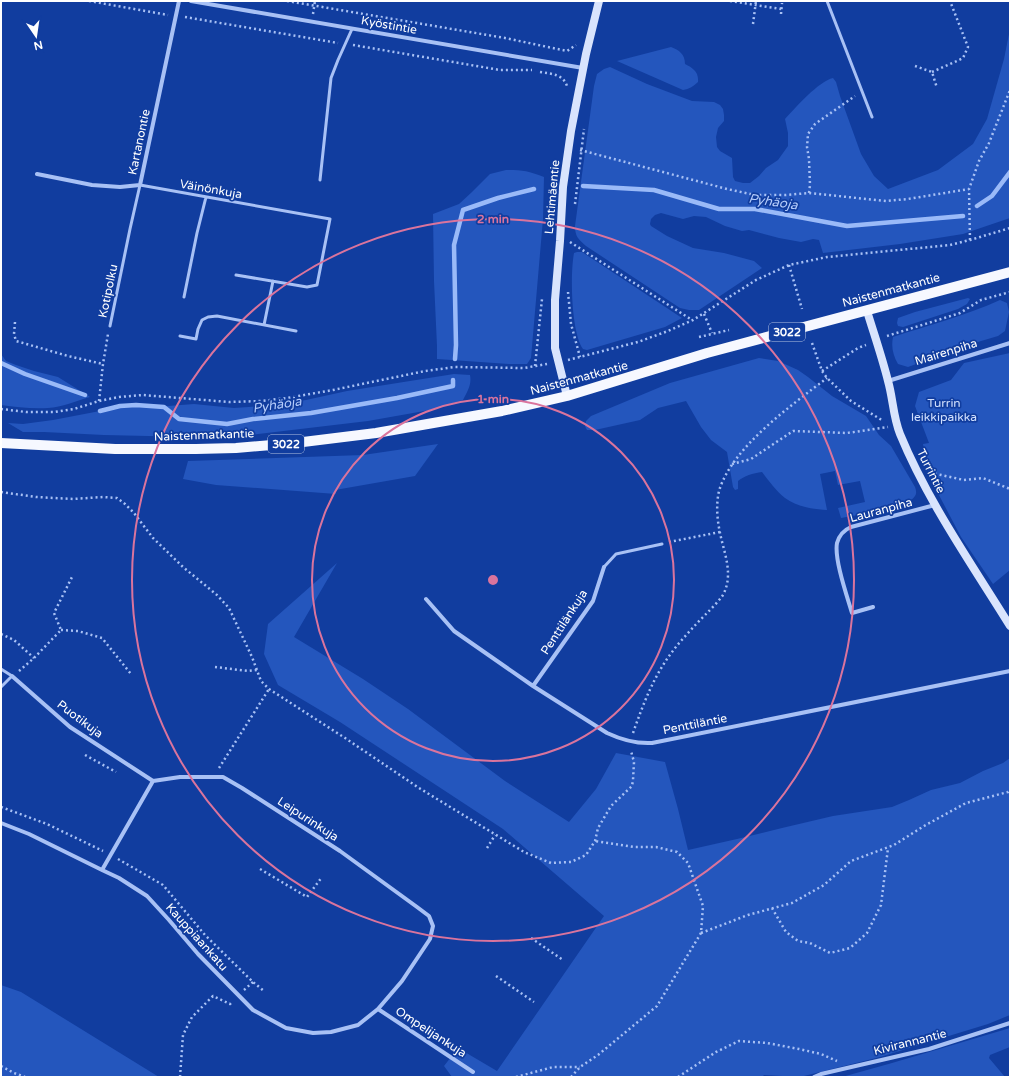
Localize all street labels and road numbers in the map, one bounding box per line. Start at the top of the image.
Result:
street label: Kyöstintie [360,13,418,37]
street label: Kartanontie [125,108,153,176]
street label: Lehtimäentie [542,159,562,235]
street label: Väinönkuja [179,177,243,201]
street label: Kotipolku [95,263,121,319]
street label: Naistenmatkantie [841,270,942,310]
road number: 3022 [769,323,805,341]
street label: Mairenpiha [913,336,979,368]
street label: Naistenmatkantie [529,358,630,398]
street label: Naistenmatkantie [153,426,255,444]
road number: 3022 [268,435,304,453]
street label: Turrintie [914,447,948,496]
street label: Lauranpiha [848,495,914,525]
street label: Penttilänkuja [538,587,590,657]
street label: Puotikuja [54,697,106,741]
street label: Penttiläntie [662,711,729,737]
street label: Leipurinkuja [275,794,341,844]
street label: Kauppiaankatu [163,900,231,974]
street label: Ompelijankuja [393,1004,469,1060]
street label: Kivirannantie [872,1026,948,1058]

